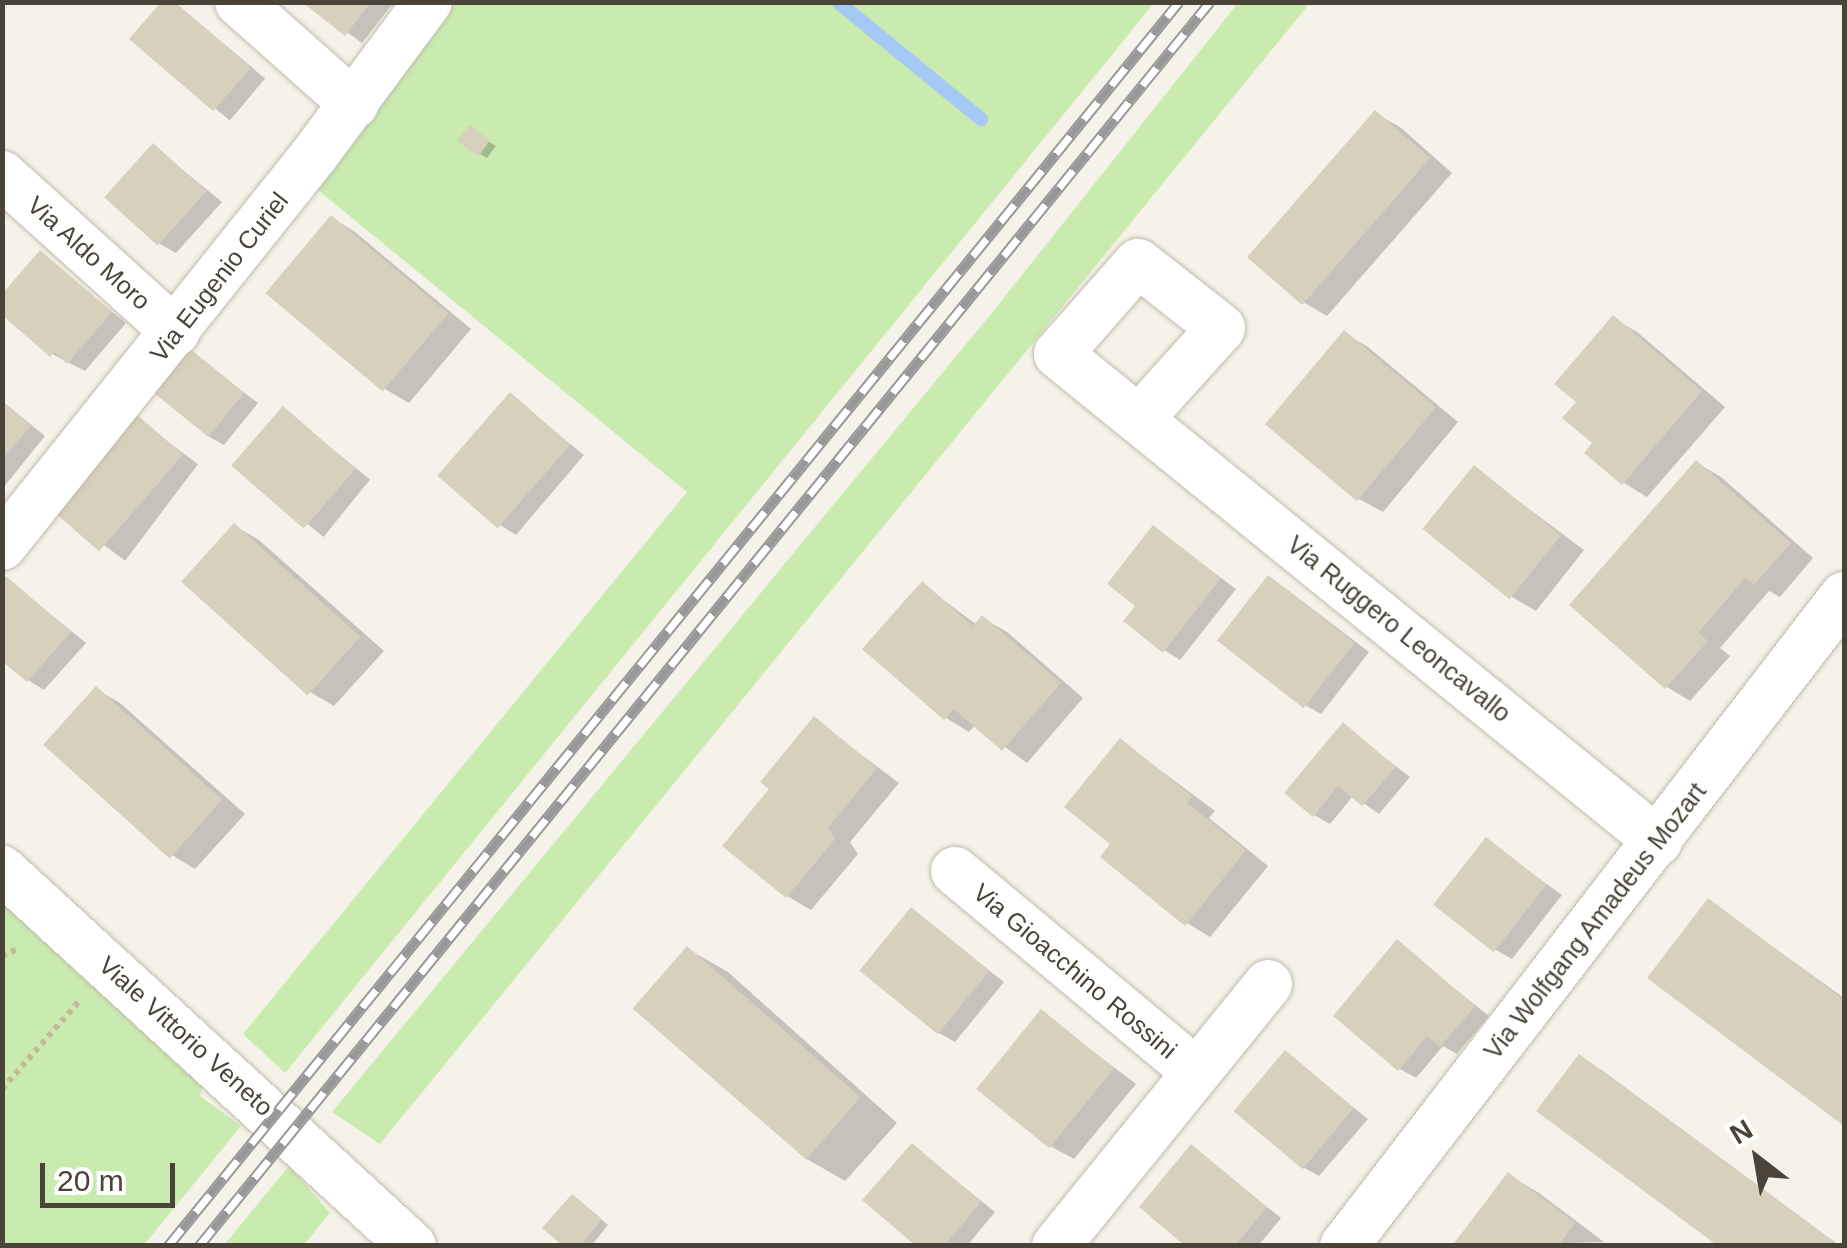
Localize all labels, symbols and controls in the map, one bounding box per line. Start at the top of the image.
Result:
street label: Via Eugenio Curiel [144,186,294,368]
street label: Via Aldo Moro [21,189,157,317]
street label: Via Ruggero Leoncavallo [1281,530,1517,728]
street label: Via Wolfgang Amadeus Mozart [1477,776,1713,1066]
street label: Via Gioacchino Rossini [967,877,1183,1065]
street label: Viale Vittorio Veneto [93,950,279,1122]
north arrow [1707,1108,1807,1208]
text: N [1725,1113,1758,1150]
scale bar [45,1143,180,1205]
text: 20 m [57,1164,124,1197]

